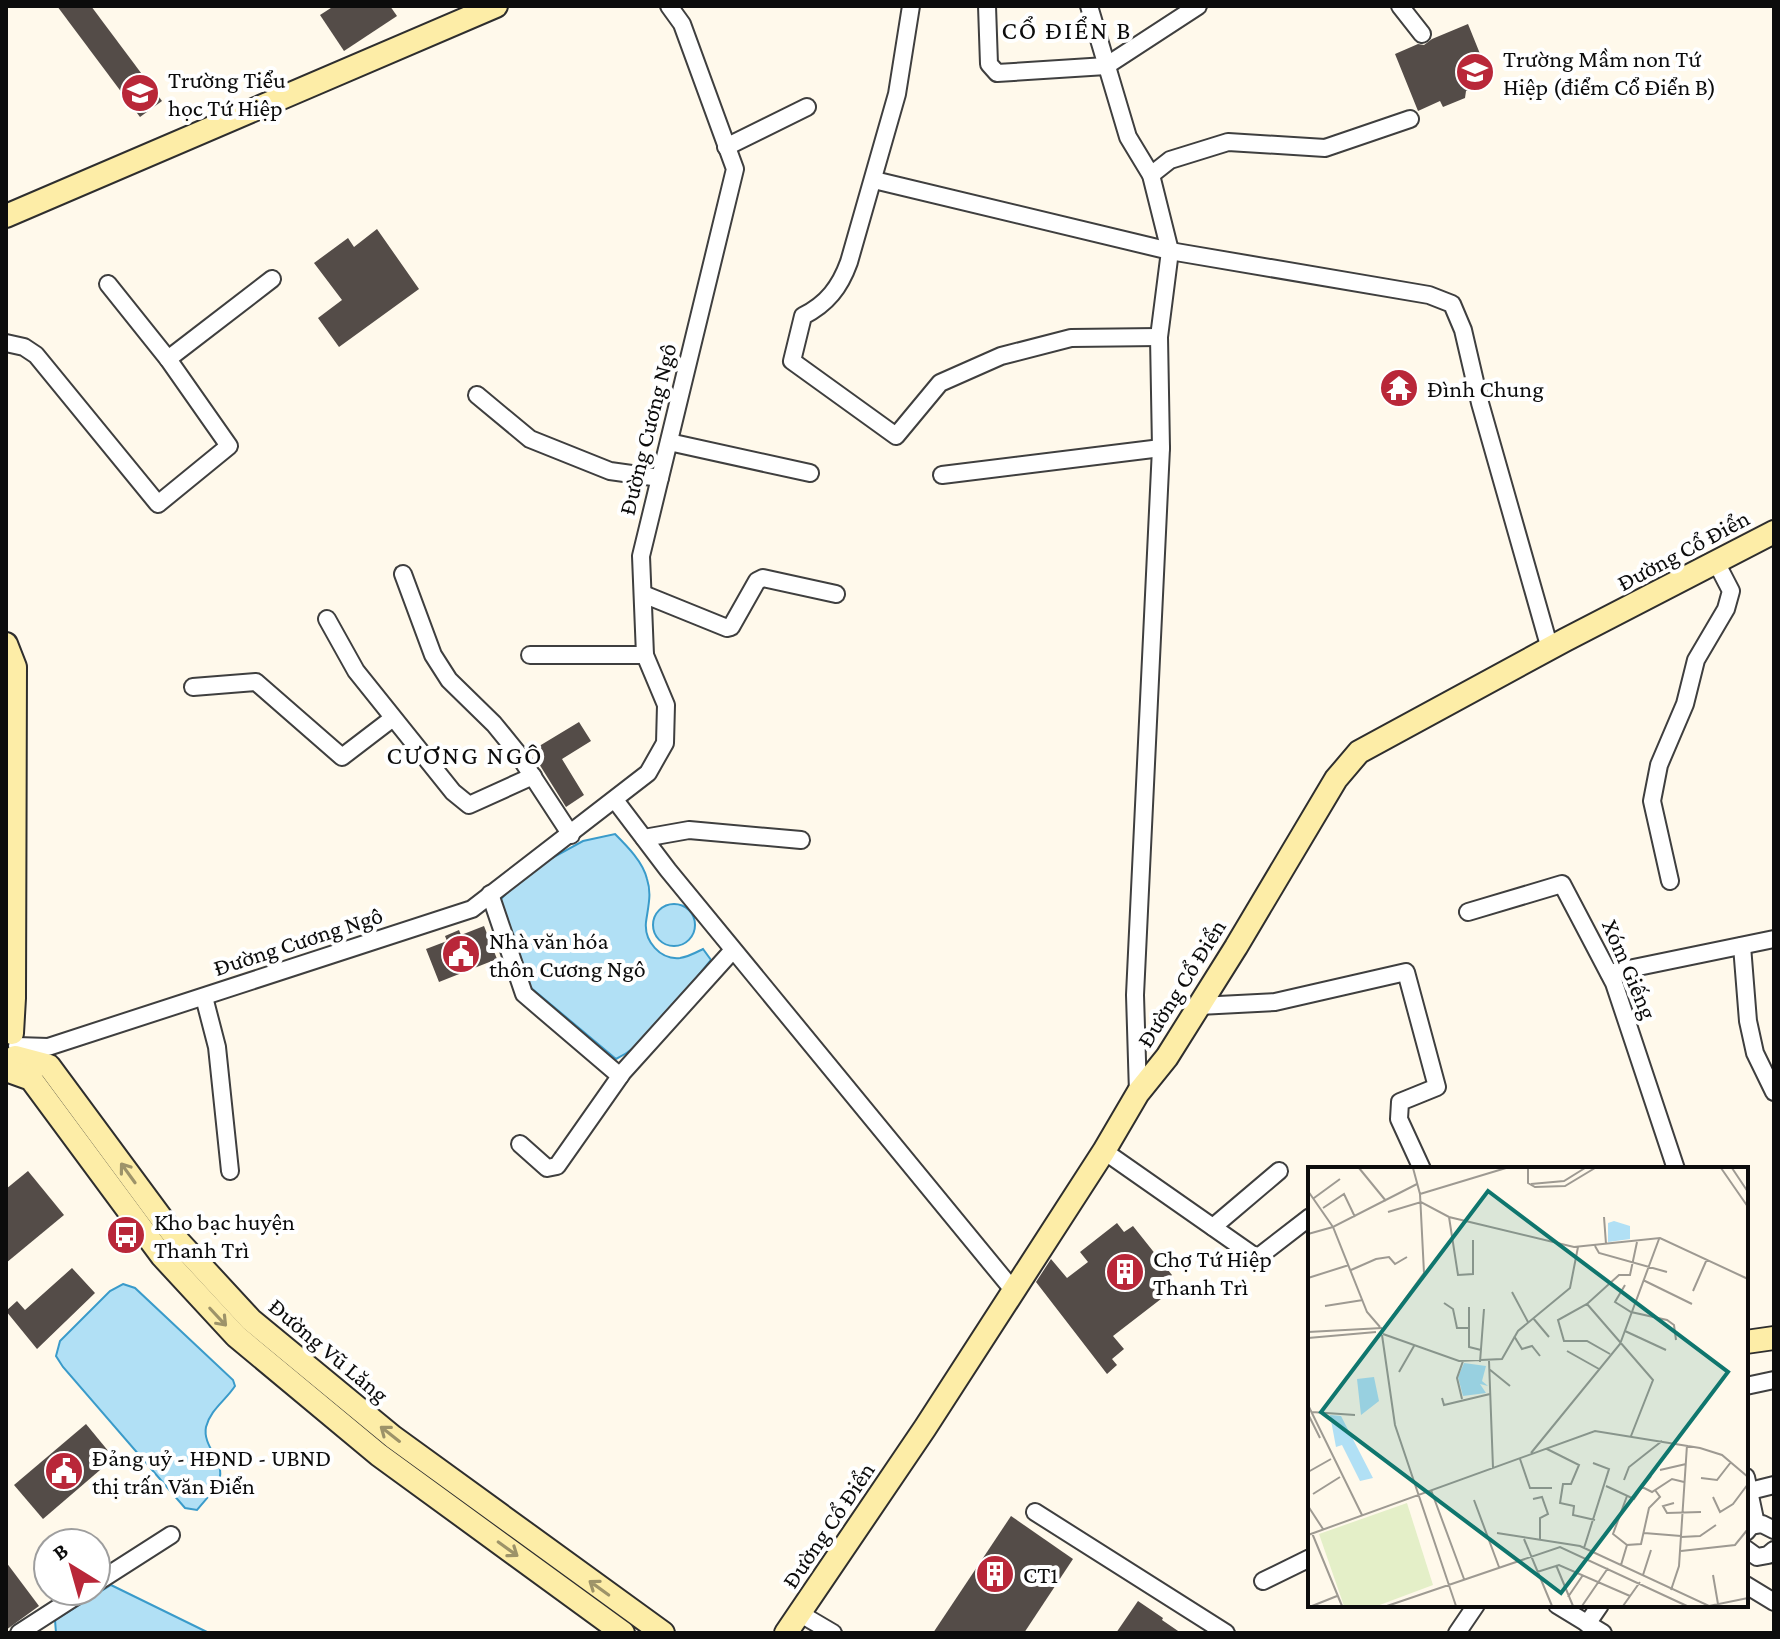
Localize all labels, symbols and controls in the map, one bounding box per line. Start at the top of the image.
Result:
district label: CỔ ĐIỂN B [1001,16,1133,45]
place label: Trường Mầm non Tứ Hiệp (điểm Cổ Điển B) [1503,45,1716,101]
school or university icon: Trường Mầm non Tứ Hiệp (điểm Cổ Điển B) [1454,51,1496,93]
place label: Trường Tiểu học Tứ Hiệp [168,66,286,121]
school or university icon: Trường Tiểu học Tứ Hiệp [119,72,161,114]
street label: Đường Cương Ngô [613,340,681,518]
temple icon: Đình Chung [1378,367,1420,409]
place label: Đình Chung [1427,375,1544,402]
street label: Đường Cổ Điển [1612,504,1754,596]
district label: CƯƠNG NGÔ [386,741,544,770]
street label: Đường Cương Ngô [210,901,386,981]
street label: Đường Cổ Điển [1131,914,1231,1052]
street label: Xóm Giếng [1597,915,1663,1023]
place label: Nhà văn hóa thôn Cương Ngô [489,927,646,982]
public building icon: Nhà văn hóa thôn Cương Ngô [440,933,482,975]
one-way arrow [120,1162,136,1184]
inset map [1308,1167,1748,1607]
place label: Kho bạc huyện Thanh Trì [154,1208,295,1263]
bus stop icon: Kho bạc huyện Thanh Trì [105,1214,147,1256]
place label: Chợ Tứ Hiệp Thanh Trì [1153,1245,1272,1300]
building icon: Chợ Tứ Hiệp Thanh Trì [1104,1251,1146,1293]
street label: Đường Vũ Lăng [264,1292,395,1408]
one-way arrow [209,1307,228,1327]
one-way arrow [380,1425,401,1443]
place label: Đảng uỷ - HĐND - UBND thị trấn Văn Điển [92,1444,331,1499]
public building icon: Đảng uỷ - HĐND - UBND thị trấn Văn Điển [43,1450,85,1492]
street label: Đường Cổ Điển [776,1457,880,1593]
north arrow [32,1527,112,1607]
text: B [48,1538,73,1565]
one-way arrow [497,1541,519,1558]
building icon: CT1 [974,1553,1016,1595]
place label: CT1 [1023,1561,1058,1588]
one-way arrow [589,1580,611,1596]

